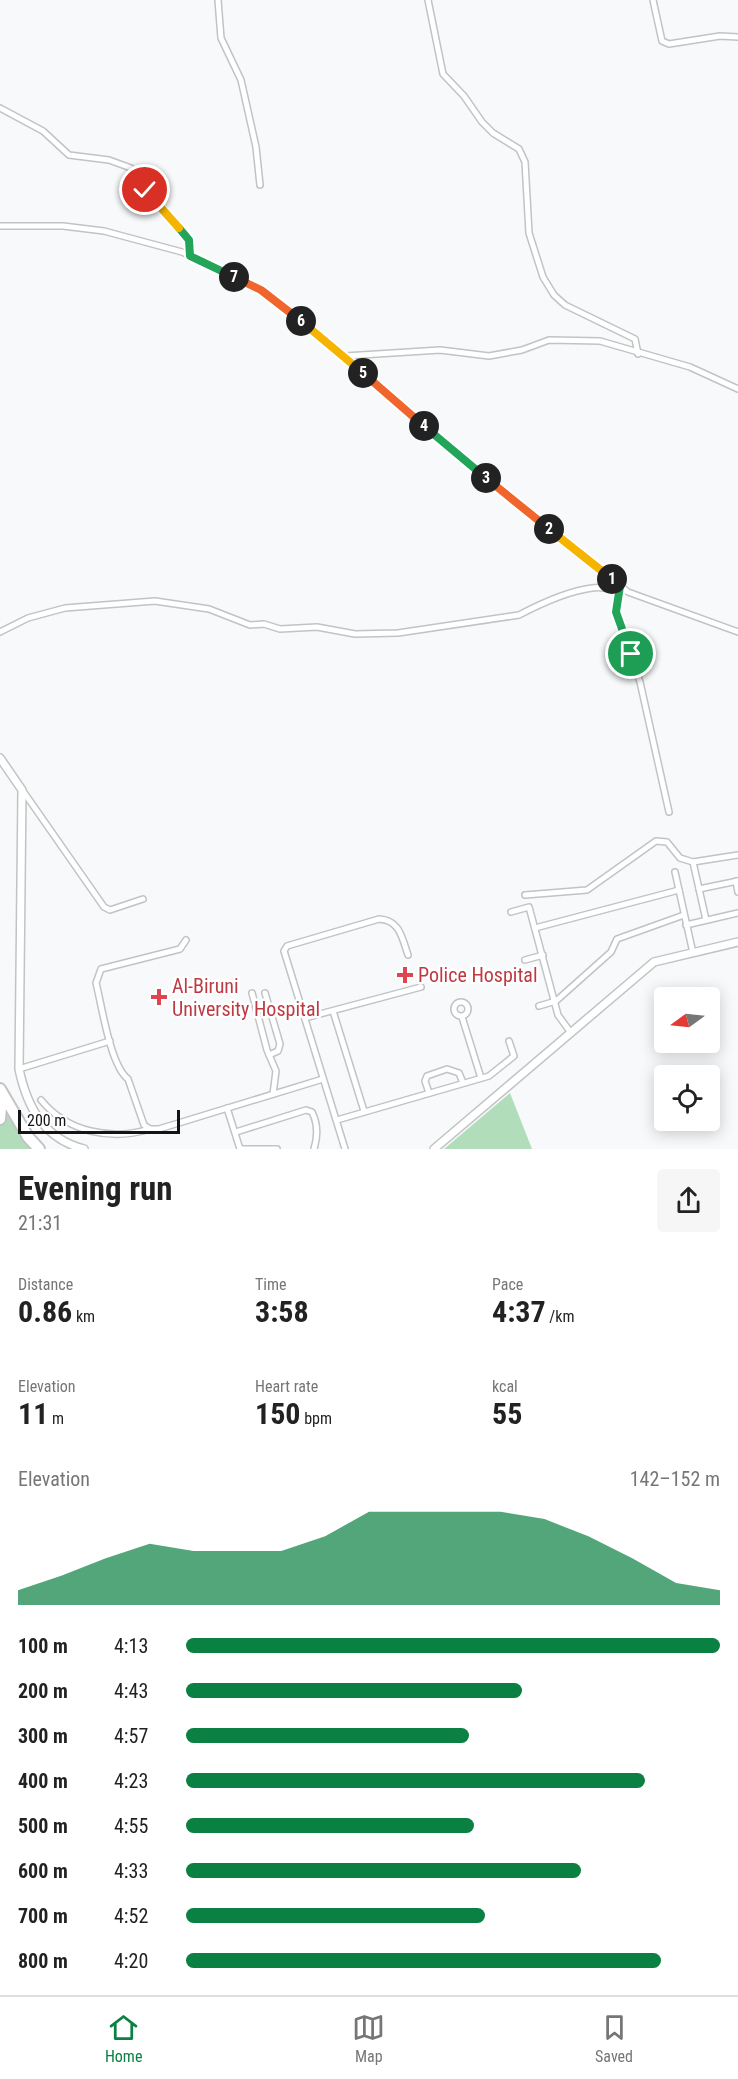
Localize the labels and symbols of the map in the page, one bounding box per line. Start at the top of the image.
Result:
pin [119,164,170,215]
pin: 7 [219,262,249,292]
pin: 6 [286,306,316,336]
pin: 5 [348,358,378,388]
pin: 4 [409,411,439,441]
pin: 3 [471,463,501,493]
pin: 2 [534,514,564,544]
pin: 1 [597,564,627,594]
pin [605,628,656,679]
place label: Police Hospital [418,963,537,987]
marker: Police Hospital [396,966,414,984]
place label: Al-Biruni University Hospital [172,974,320,1021]
north arrow [654,987,720,1053]
marker: Al-Biruni University Hospital [150,988,168,1006]
scale bar [18,1107,180,1134]

